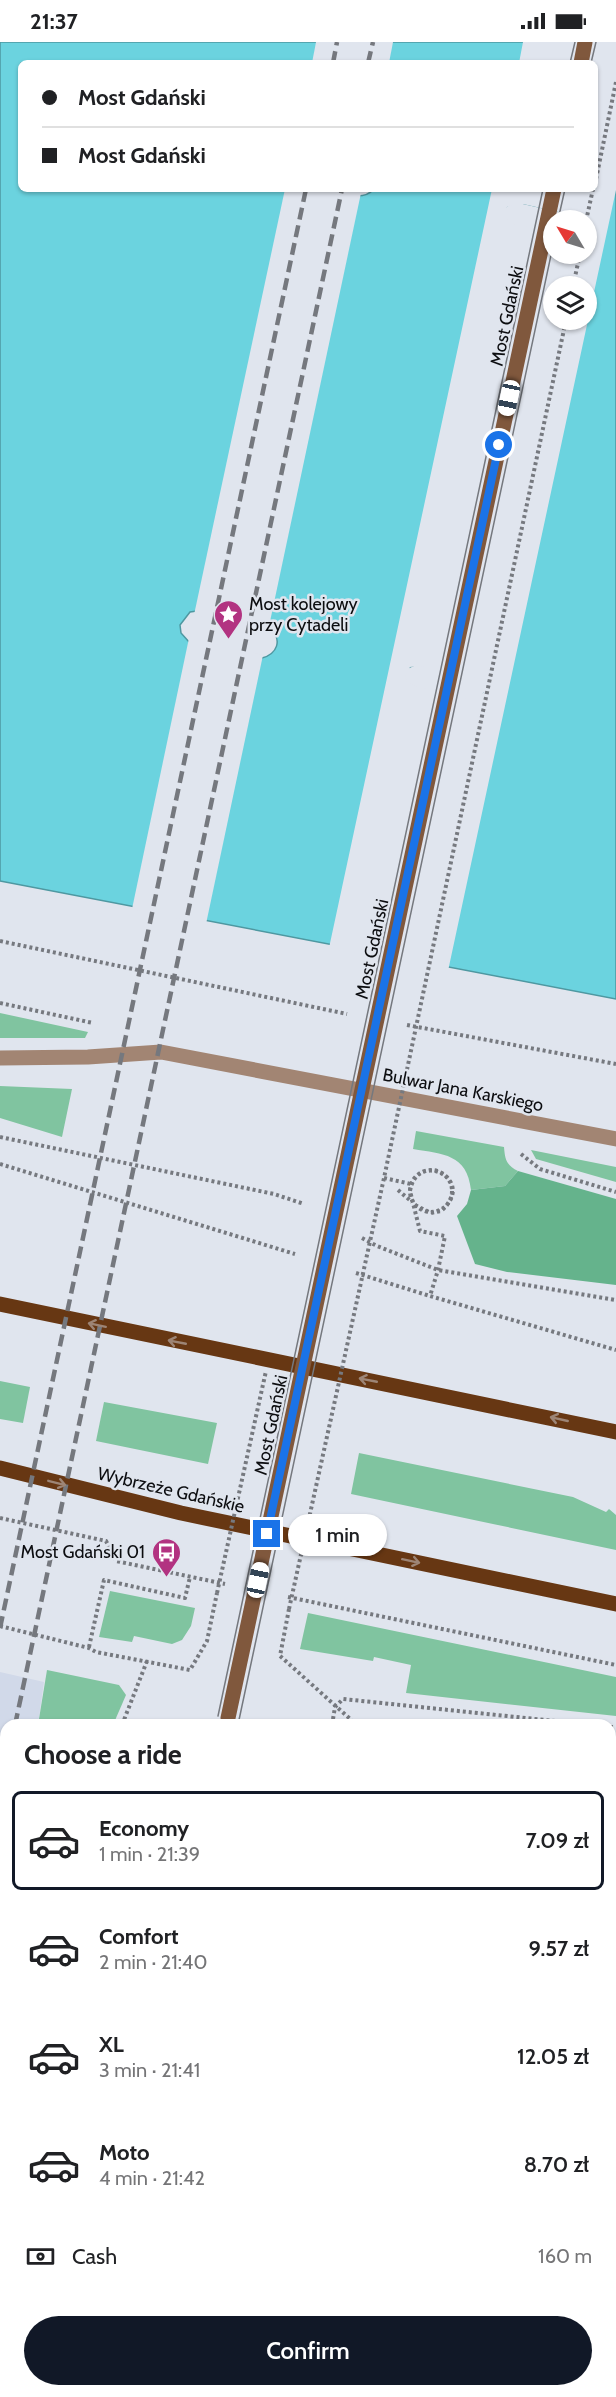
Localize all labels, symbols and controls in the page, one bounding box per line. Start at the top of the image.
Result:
text: 21:37 [30,8,78,35]
text: Most Gdański [78,84,206,111]
text: Most Gdański [78,142,206,169]
north arrow [543,210,597,264]
map controls [543,210,597,330]
street label: Most Gdański [486,264,528,368]
button: layers [543,276,597,330]
car [496,379,522,417]
route start [485,431,512,458]
place label: Most kolejowy przy Cytadeli [249,593,358,636]
place icon: Most kolejowy przy Cytadeli [212,598,244,640]
street label: Most Gdański [351,897,393,1001]
street label: Bulwar Jana Karskiego [381,1064,545,1116]
one-way arrow [88,1319,108,1330]
one-way arrow [167,1335,186,1347]
street label: Most Gdański [250,1373,292,1477]
one-way arrow [359,1374,378,1385]
one-way arrow [550,1413,569,1424]
street label: Wybrzeże Gdańskie [95,1462,247,1518]
one-way arrow [47,1477,66,1489]
callout: 1 min [288,1513,387,1555]
route end [253,1520,280,1547]
text: 1 min [315,1523,360,1547]
bus stop icon: Most Gdański 01 [150,1536,182,1578]
place label: Most Gdański 01 [21,1541,145,1563]
one-way arrow [401,1556,420,1567]
car [245,1561,271,1599]
text: Choose a ride [24,1738,182,1771]
icon: car [27,1814,81,1868]
text: Economy [99,1815,189,1842]
text: 7.09 zł [525,1827,589,1854]
text: 1 min · 21:39 [99,1842,200,1866]
icon: car [27,1922,81,1976]
text: Comfort [99,1923,178,1950]
text: 9.57 zł [528,1935,589,1962]
text: 2 min · 21:40 [99,1950,207,1974]
icon: car [27,2030,81,2084]
text: XL [99,2031,124,2058]
text: 12.05 zł [517,2043,589,2070]
text: 3 min · 21:41 [99,2058,200,2082]
icon: car [27,2138,81,2192]
text: Moto [99,2139,150,2166]
text: 8.70 zł [524,2151,589,2178]
text: 4 min · 21:42 [99,2166,205,2190]
icon: cash [24,2240,57,2273]
text: Cash [72,2243,117,2270]
text: 160 m [538,2244,592,2268]
button: Confirm [24,2316,592,2385]

